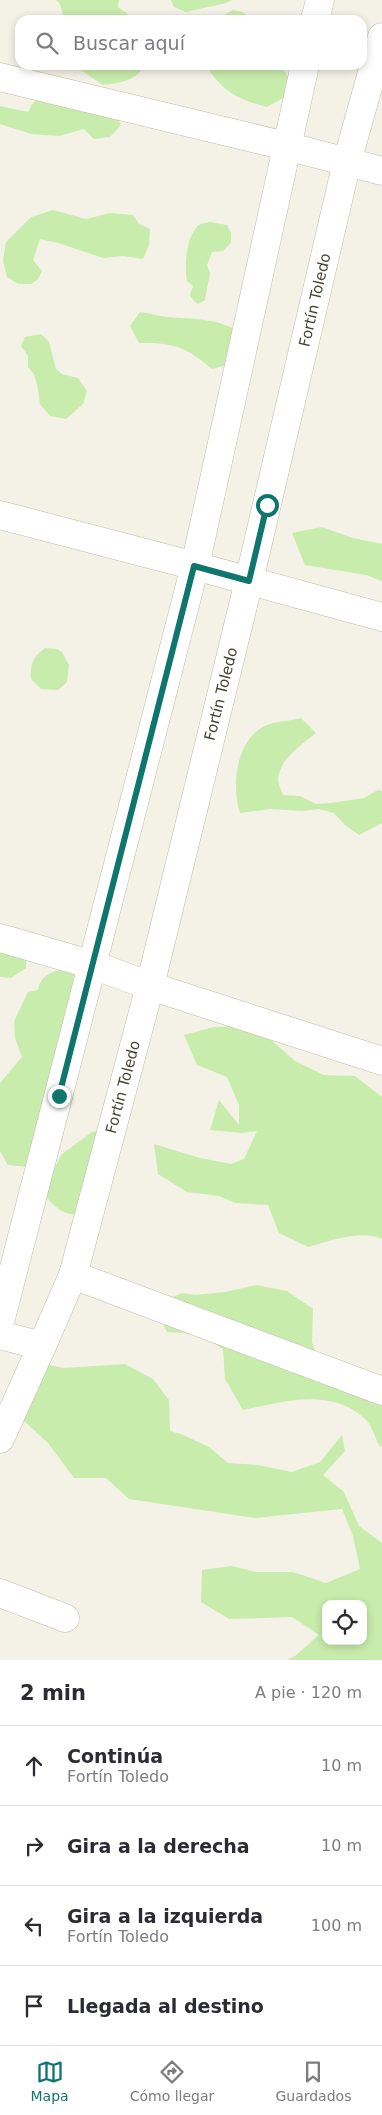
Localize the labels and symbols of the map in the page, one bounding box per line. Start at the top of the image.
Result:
street label: Fortín Toledo [295,251,335,349]
route start [256,494,279,517]
street label: Fortín Toledo [201,645,241,743]
street label: Fortín Toledo [102,1038,144,1136]
route end [48,1085,71,1108]

